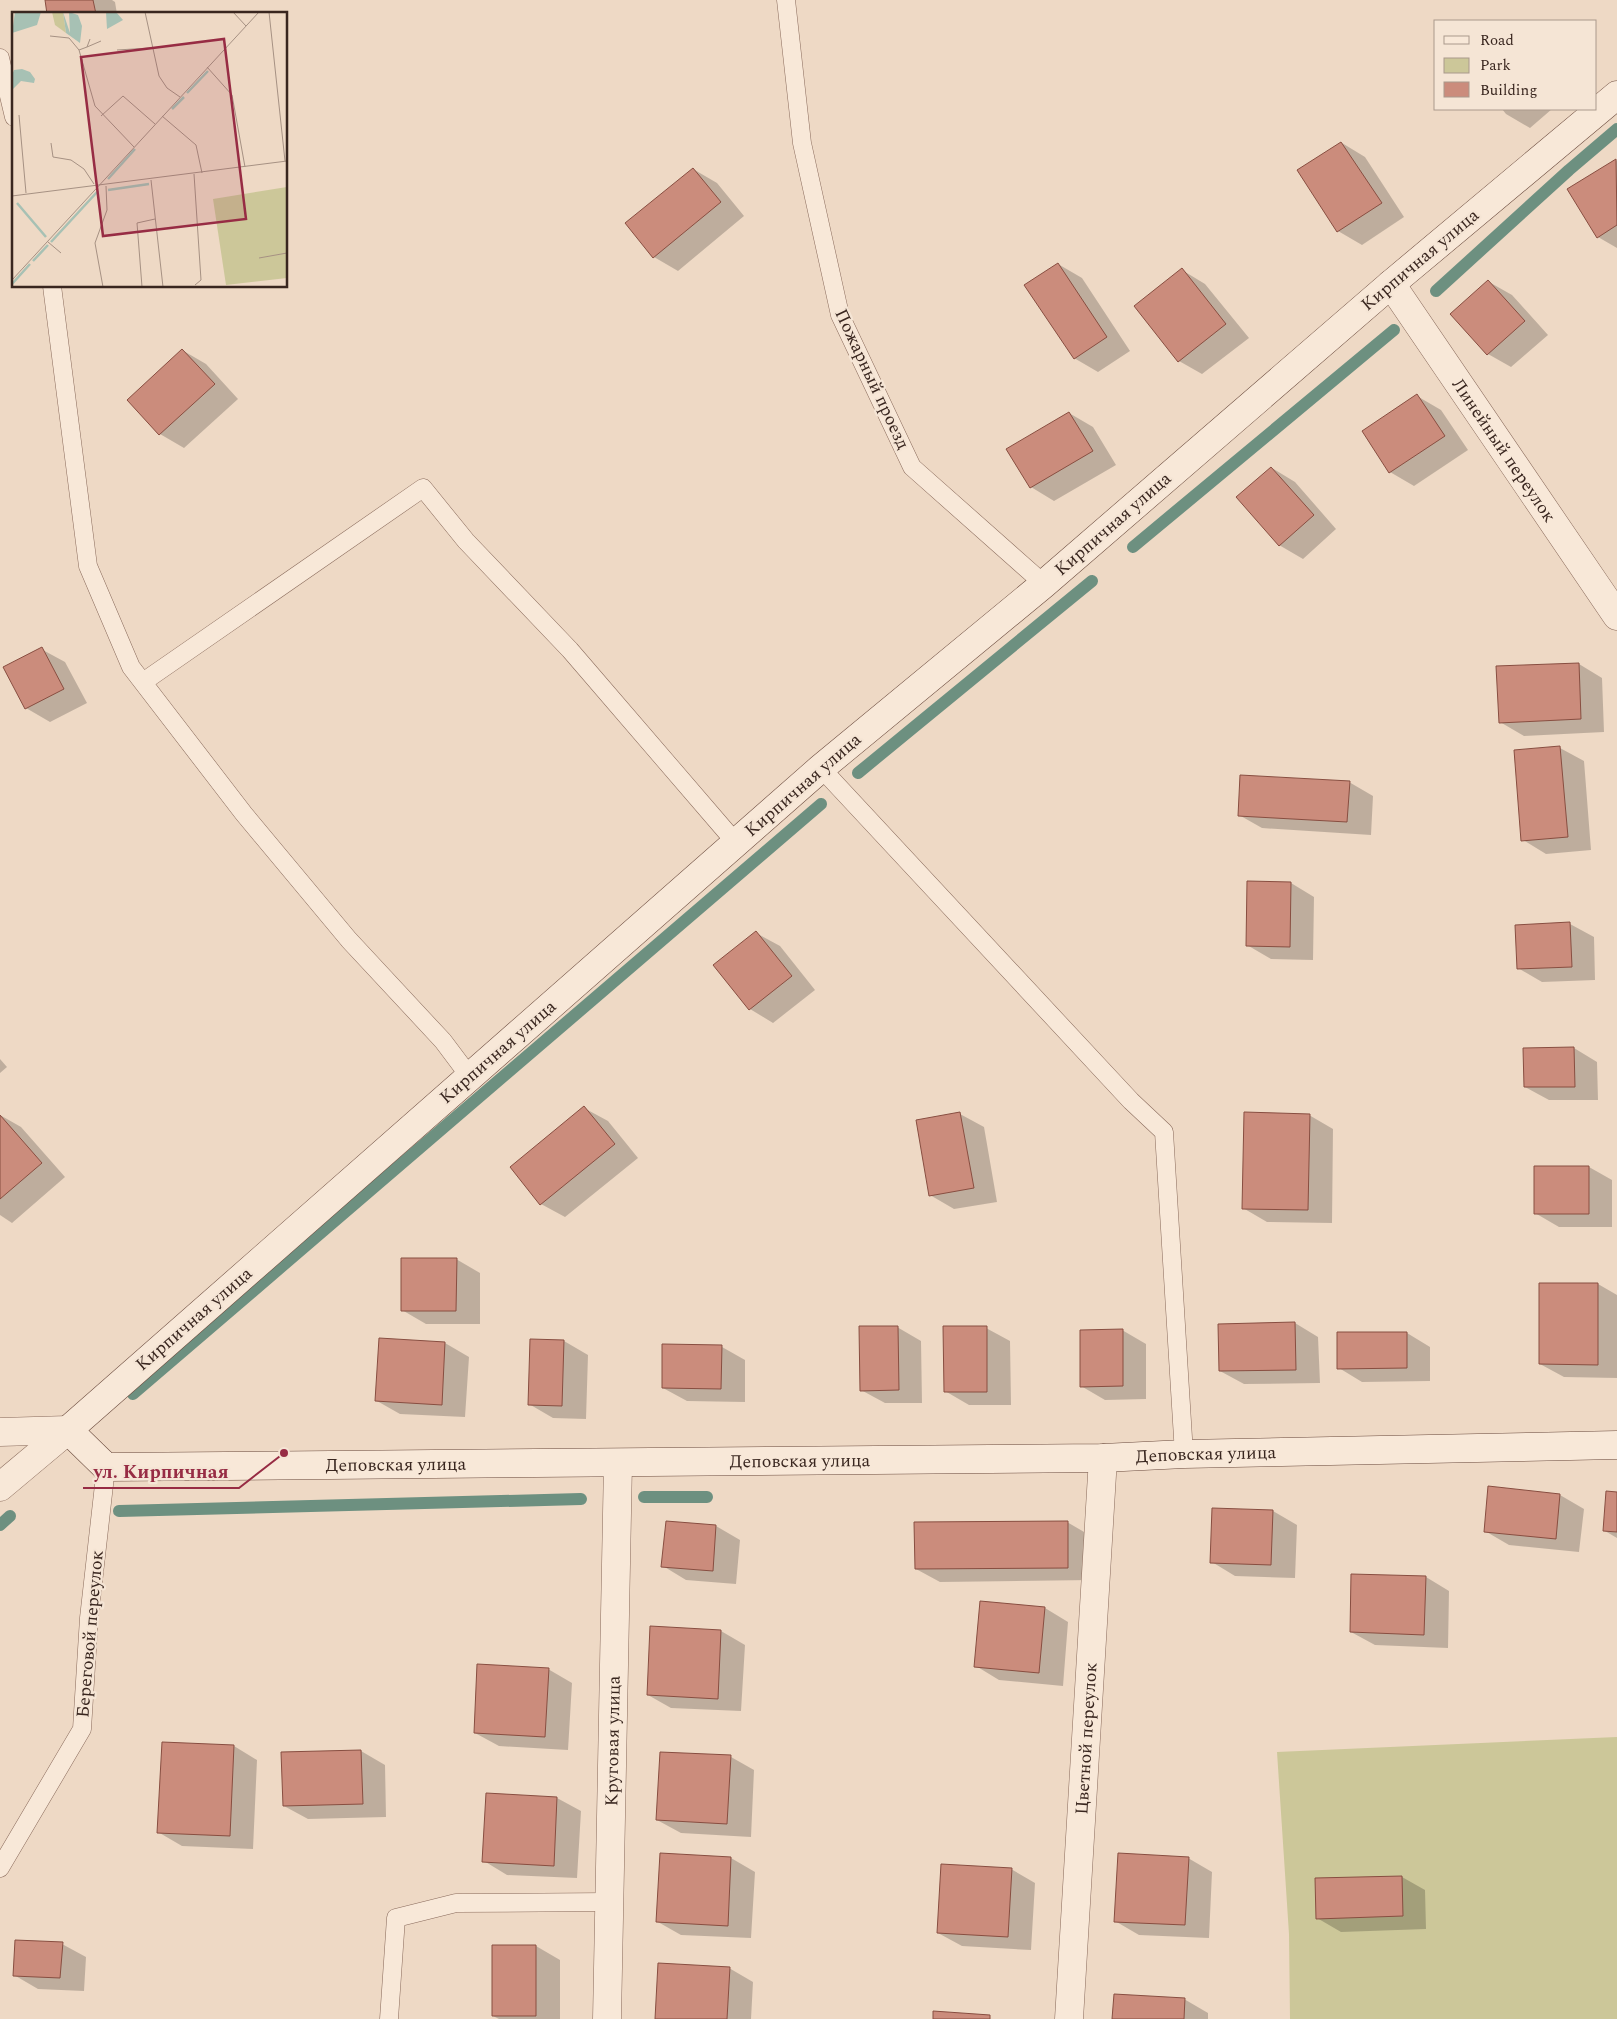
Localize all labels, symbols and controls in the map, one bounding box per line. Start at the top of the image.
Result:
inset map [12,12,288,288]
legend [1434,20,1597,110]
text: Road [1480,29,1514,52]
text: Park [1480,54,1511,77]
text: Building [1480,79,1537,102]
street label: Кирпичная улица [1355,202,1485,318]
street label: Пожарный проезд [828,304,916,454]
street label: Линейный переулок [1445,372,1563,528]
street label: Кирпичная улица [1049,465,1178,582]
street label: Кирпичная улица [739,726,868,843]
street label: Кирпичная улица [434,993,563,1110]
street label: Кирпичная улица [130,1260,259,1377]
street label: Деповская улица [1135,1439,1277,1470]
street label: Деповская улица [729,1447,871,1475]
street label: Деповская улица [325,1450,467,1479]
callout: ул. Кирпичная [83,1454,239,1488]
text: ул. Кирпичная [92,1458,229,1487]
street label: Береговой переулок [69,1549,111,1719]
street label: Цветной переулок [1068,1661,1104,1816]
street label: Круговая улица [598,1675,627,1807]

